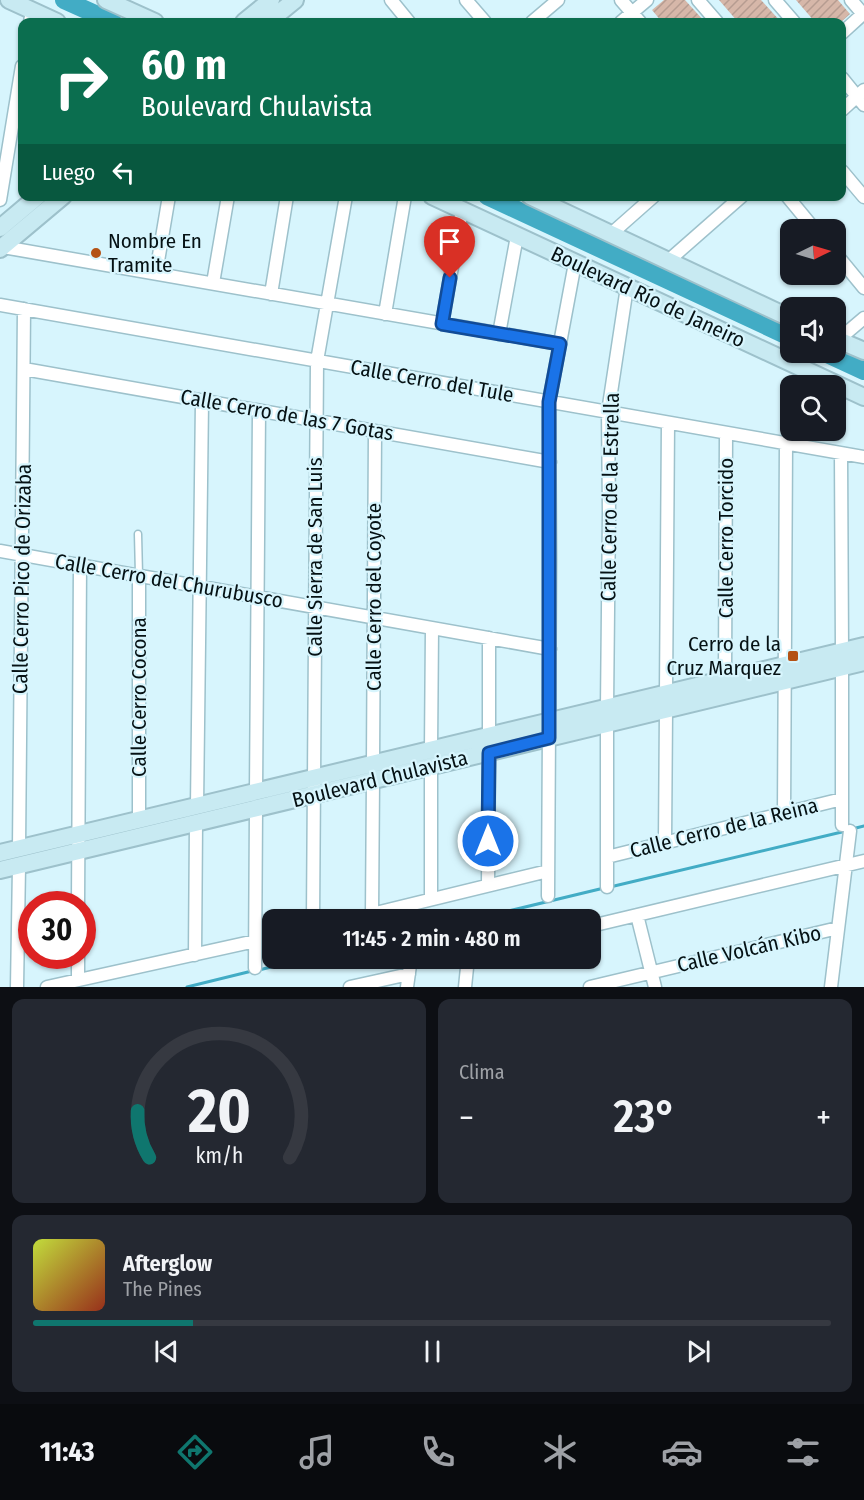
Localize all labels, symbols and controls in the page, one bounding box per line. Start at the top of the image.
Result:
text: 60 m [141,40,227,90]
icon: right [42,42,120,120]
text: Boulevard Chulavista [141,91,373,123]
icon: left [107,156,140,189]
text: Luego [42,159,95,186]
pin [424,216,475,278]
north arrow [780,219,846,285]
map controls [780,219,846,441]
icon: arrive [433,225,466,258]
place label: Nombre En Tramite [108,228,202,278]
street label: Boulevard Río de Janeiro [547,241,749,353]
marker: Nombre En Tramite [89,246,103,260]
button: sound [780,297,846,363]
street label: Calle Cerro del Tule [348,354,516,408]
button: search [780,375,846,441]
street label: Calle Cerro de las 7 Gotas [178,383,396,447]
street label: Calle Cerro de la Estrella [595,392,625,602]
street label: Calle Sierra de San Luis [302,457,328,657]
street label: Calle Cerro Torcido [713,458,739,618]
street label: Calle Cerro Pico de Orizaba [7,464,37,694]
street label: Calle Cerro del Coyote [361,503,387,691]
street label: Calle Cerro del Churubusco [53,548,285,614]
street label: Calle Cerro Cocona [126,617,152,777]
place label: Cerro de la Cruz Marquez [666,631,781,681]
marker: Cerro de la Cruz Marquez [786,649,800,663]
street label: Boulevard Chulavista [289,745,471,813]
street label: Calle Cerro de la Reina [627,792,821,864]
position arrow [456,809,520,873]
speed limit sign: 30 [18,891,96,969]
street label: Calle Volcán Kibo [674,920,824,978]
text: 11:45 · 2 min · 480 m [342,925,521,952]
text: Clima [459,1060,504,1084]
text: 20 [187,1074,250,1149]
text: 23° [614,1090,676,1144]
text: − [459,1098,474,1138]
text: + [816,1098,831,1138]
text: km/h [195,1143,243,1169]
text: Afterglow [123,1250,212,1277]
text: The Pines [123,1277,202,1301]
icon: previous [150,1335,183,1368]
icon: pause [416,1335,449,1368]
icon: next [682,1335,715,1368]
icon: directions [174,1431,216,1473]
icon: music [296,1431,338,1473]
icon: phone [417,1431,459,1473]
icon: climate [539,1431,581,1473]
icon: car [661,1431,703,1473]
icon: filters [782,1431,824,1473]
text: 11:43 [40,1436,95,1468]

